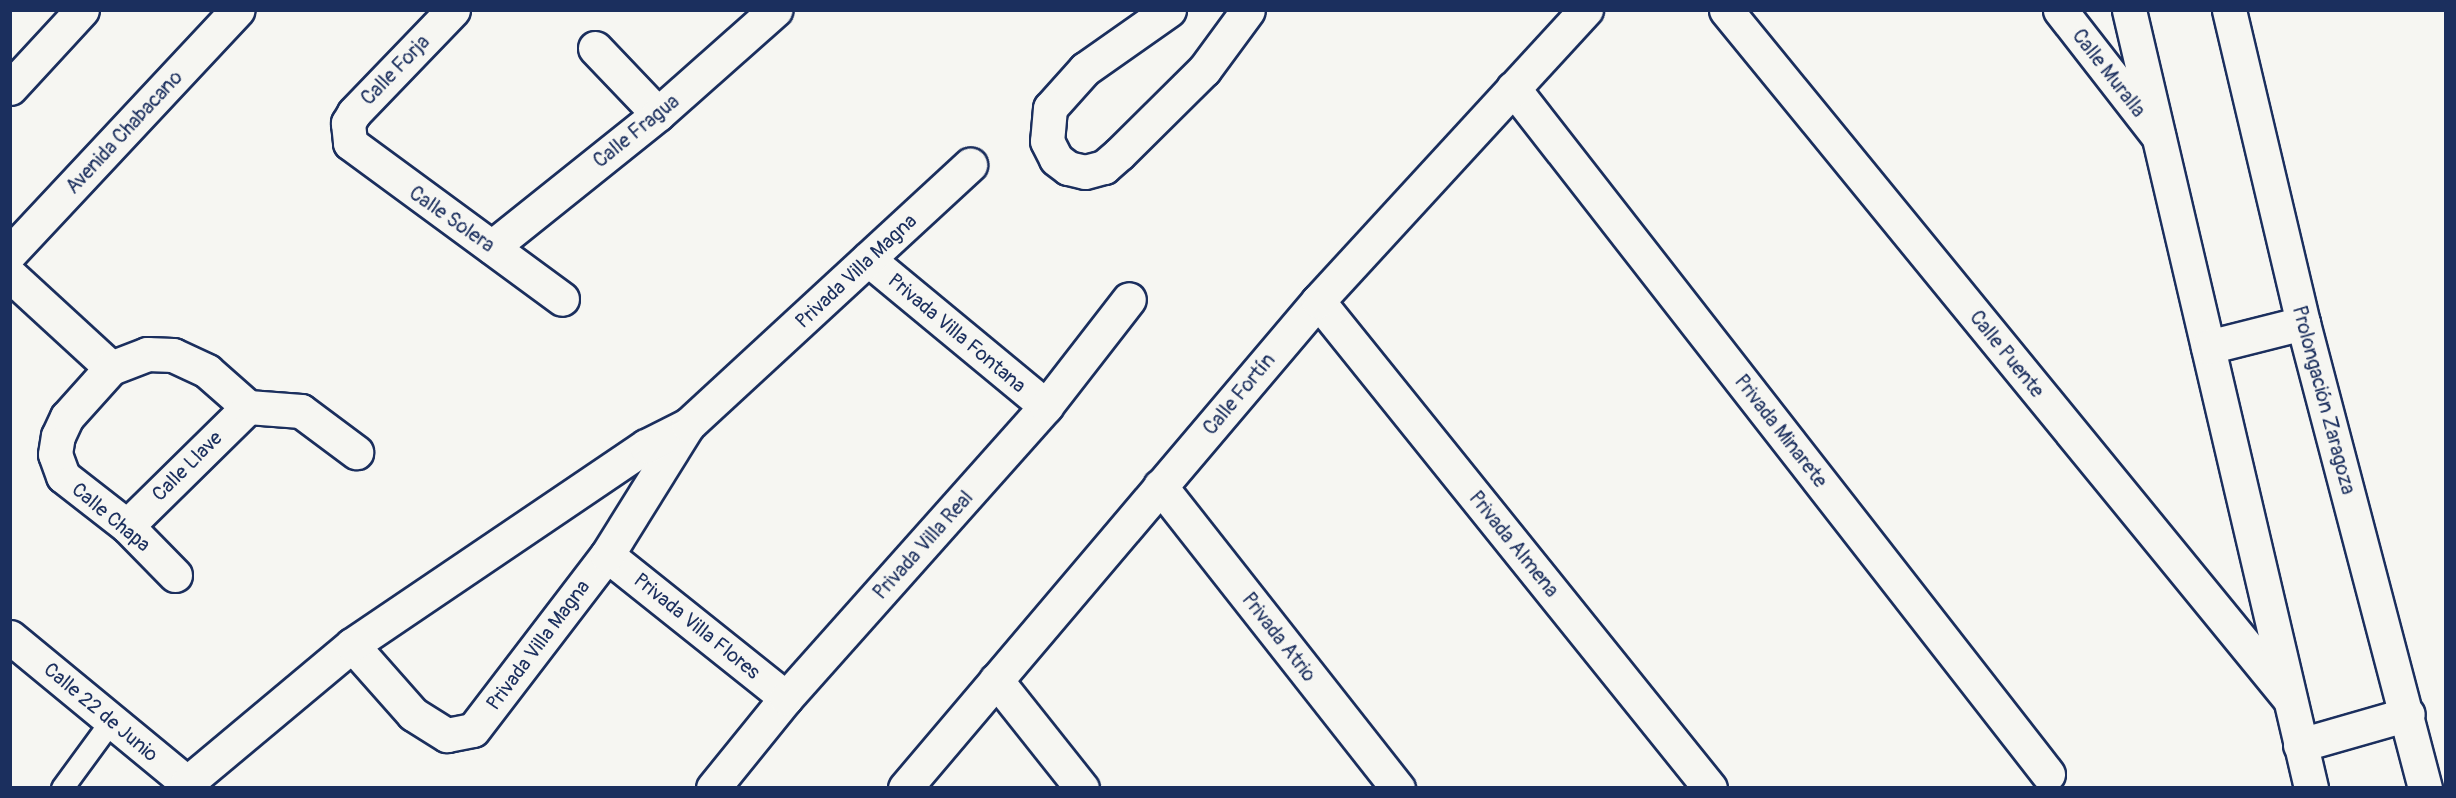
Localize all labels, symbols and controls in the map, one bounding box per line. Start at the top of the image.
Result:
street label: Calle Muralla [2067,24,2151,122]
street label: Calle Forja [356,30,434,110]
street label: Avenida Chabacano [61,65,187,199]
street label: Calle Fragua [588,89,684,173]
street label: Calle Solera [405,181,499,257]
street label: Privada Villa Magna [790,209,922,333]
street label: Privada Villa Fontana [883,268,1031,398]
street label: Prolongación Zaragoza [2287,303,2361,497]
street label: Calle Puente [1965,306,2049,402]
street label: Calle Fortín [1198,348,1280,440]
street label: Privada Minarete [1730,370,1832,492]
street label: Calle Llave [147,426,227,506]
street label: Calle Chapa [67,477,155,557]
street label: Privada Villa Real [868,486,978,604]
street label: Privada Almena [1464,486,1564,602]
street label: Privada Villa Flores [629,568,765,684]
street label: Privada Villa Magna [481,575,595,715]
street label: Privada Atrio [1237,588,1321,686]
street label: Calle 22 de Junio [39,657,163,767]

